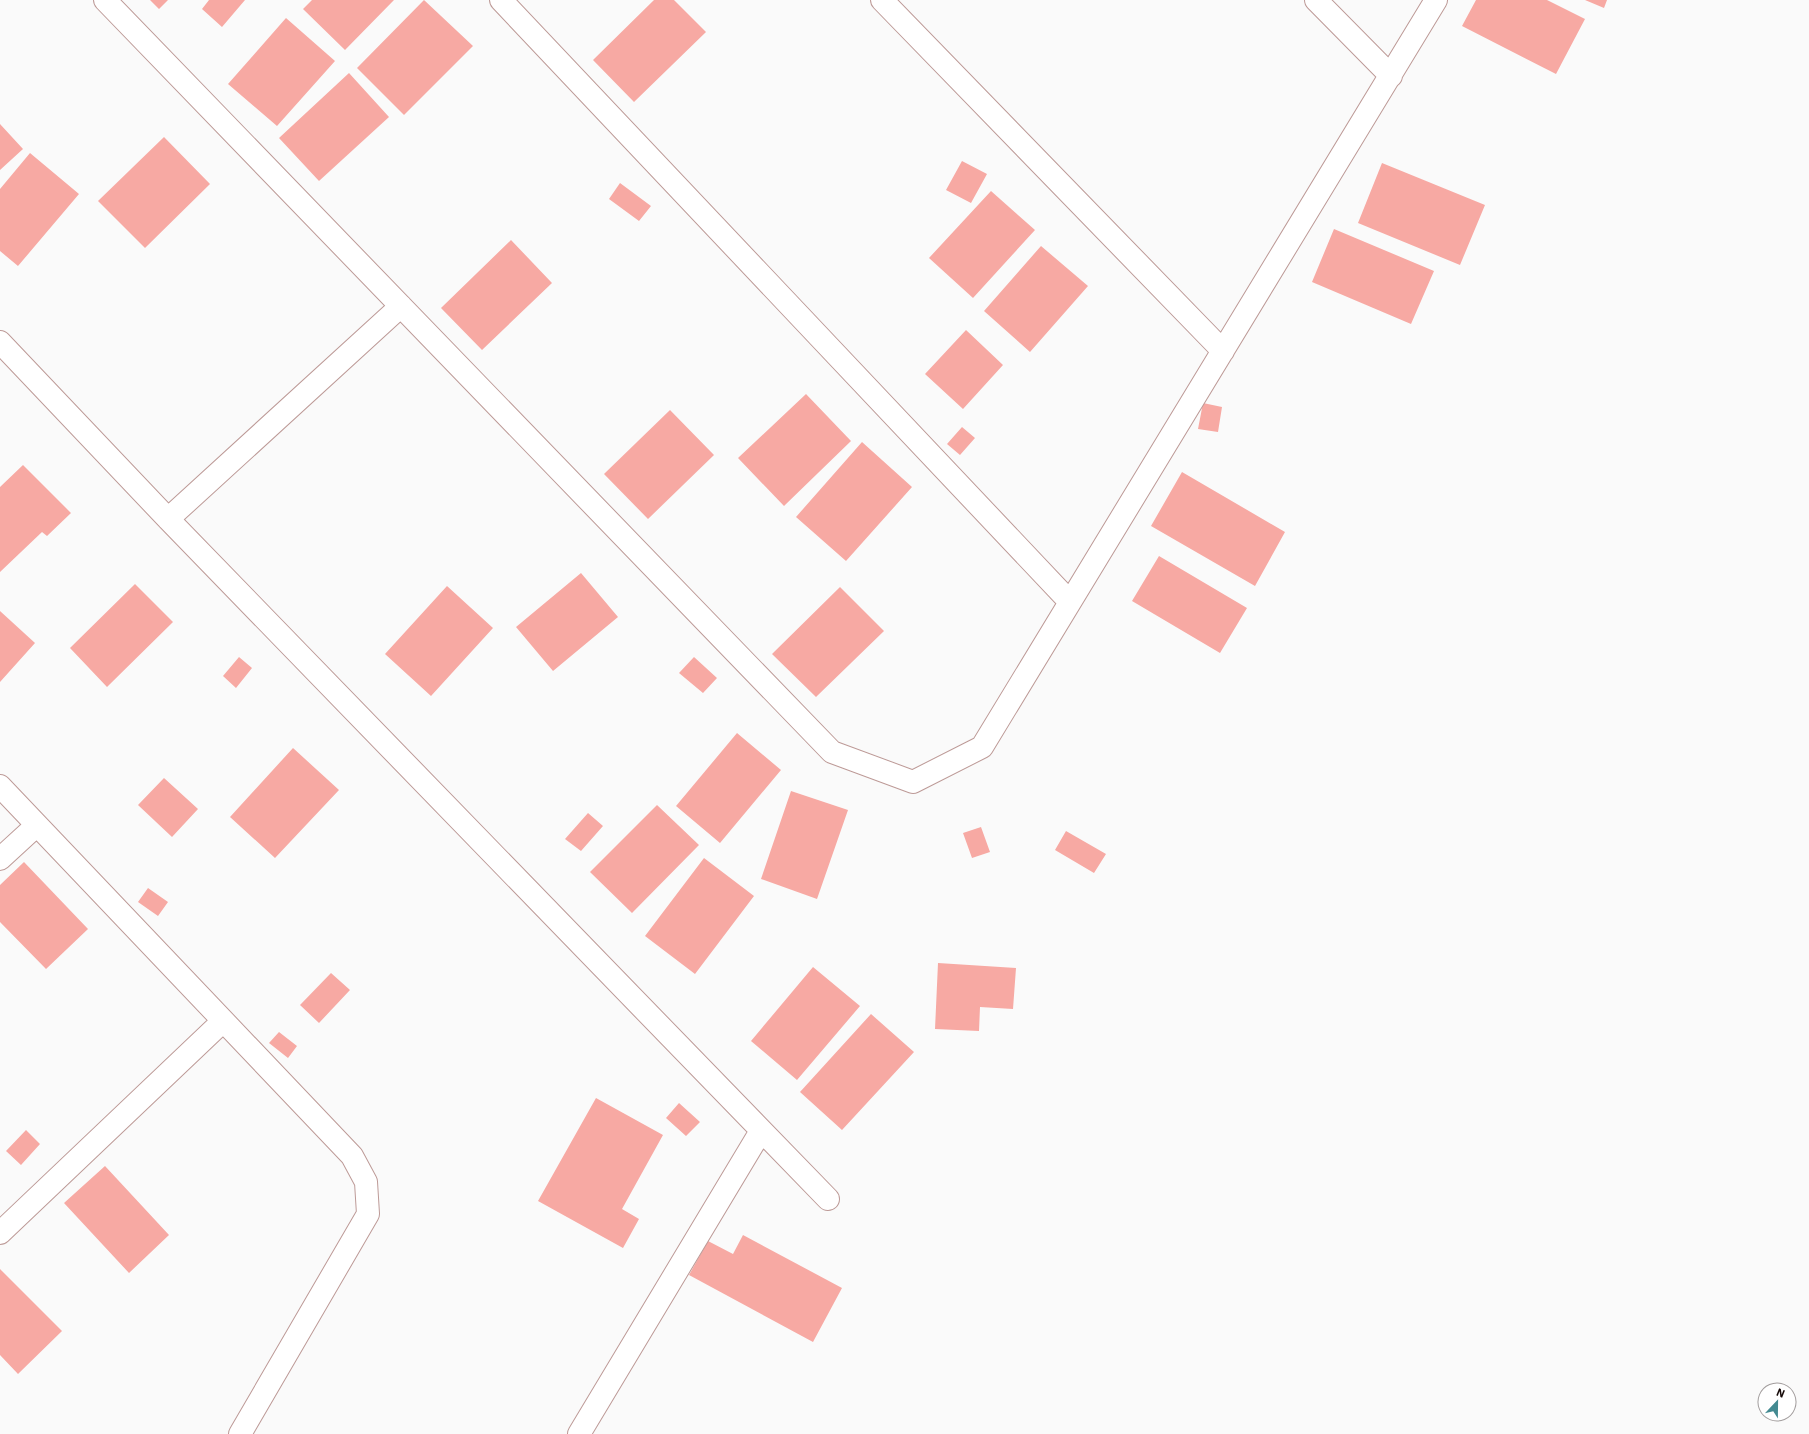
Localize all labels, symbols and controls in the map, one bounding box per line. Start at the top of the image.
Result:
north arrow [1757,1382,1797,1422]
text: N [1774,1385,1787,1401]

